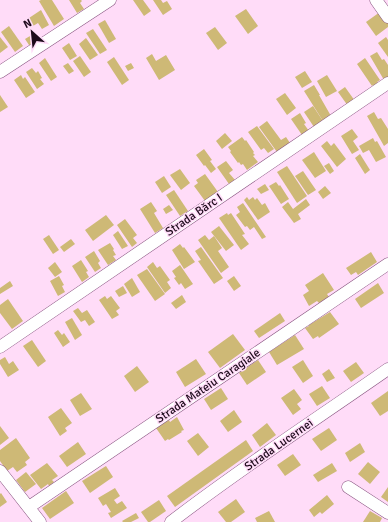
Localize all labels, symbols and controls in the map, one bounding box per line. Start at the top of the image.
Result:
north arrow [12,12,52,52]
text: N [21,16,34,31]
street label: Strada Bărc I [163,190,225,240]
street label: Strada Mateiu Caragiale [153,345,263,427]
street label: Strada Lucernei [242,416,316,474]

